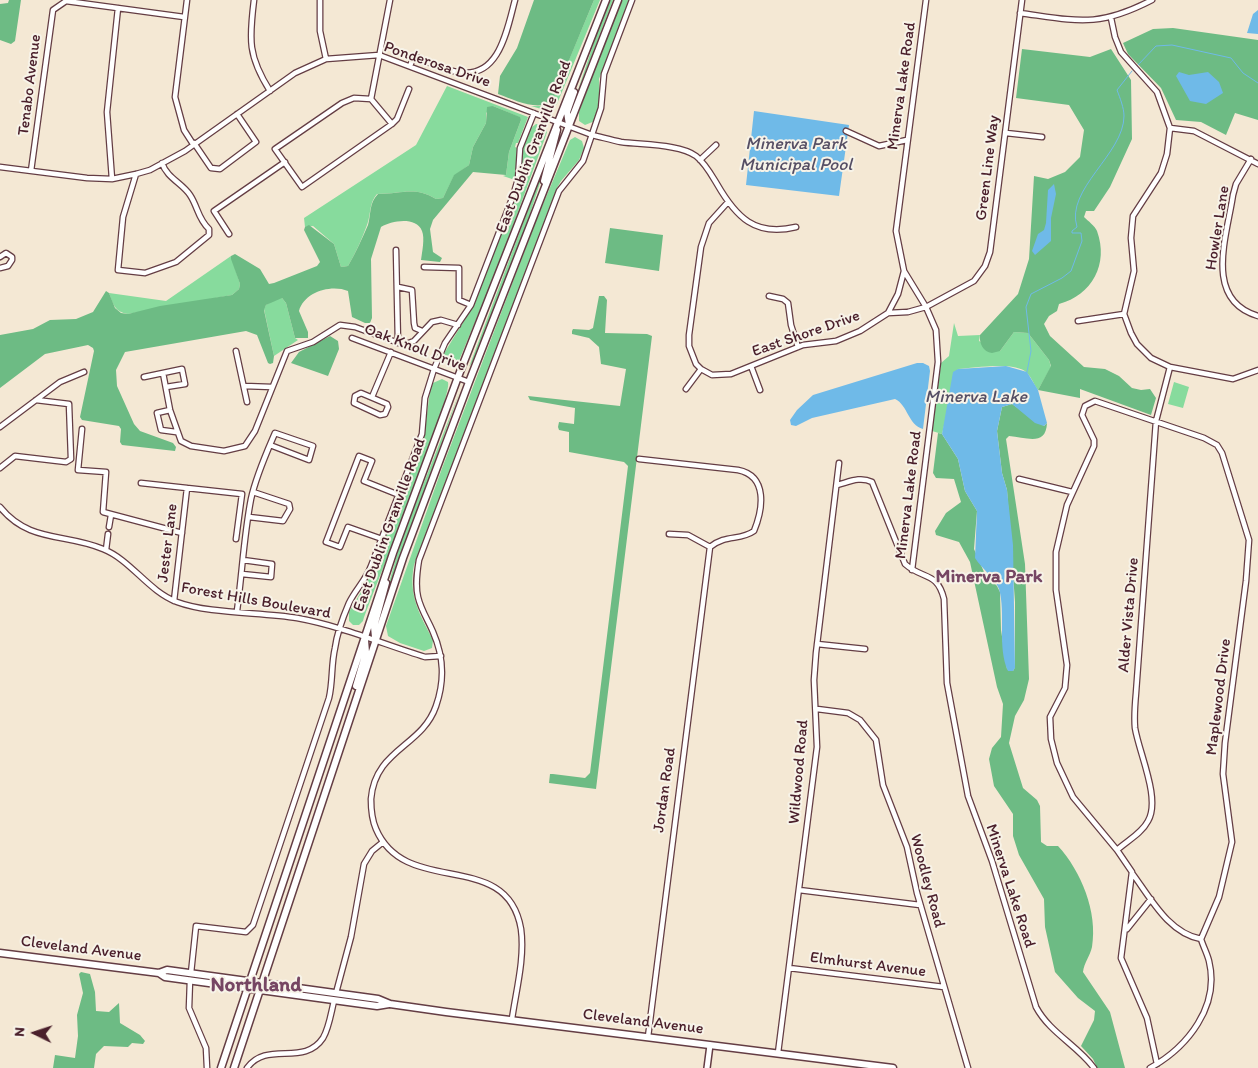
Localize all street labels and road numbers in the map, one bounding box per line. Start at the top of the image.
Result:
street label: Minerva Lake Road [884,21,920,151]
street label: Tenabo Avenue [14,33,46,137]
street label: Ponderosa Drive [381,38,493,92]
street label: East Dublin Granville Road [492,58,576,236]
street label: Green Line Way [972,114,1004,222]
street label: Howler Lane [1202,184,1234,272]
street label: East Shore Drive [749,307,863,361]
street label: Oak Knoll Drive [361,320,469,376]
street label: Minerva Lake Road [892,430,926,560]
street label: East Dublin Granville Road [350,435,430,615]
street label: Jester Lane [154,503,182,583]
street label: Alder Vista Drive [1114,557,1144,673]
street label: Forest Hills Boulevard [179,578,333,624]
street label: Maplewood Drive [1202,638,1236,756]
street label: Wildwood Road [785,719,813,825]
street label: Jordan Road [650,746,680,834]
street label: Minerva Lake Road [981,822,1039,950]
street label: Woodley Road [905,832,949,930]
street label: Cleveland Avenue [20,932,142,966]
street label: Elmhurst Avenue [809,948,927,982]
street label: Cleveland Avenue [582,1005,704,1039]

